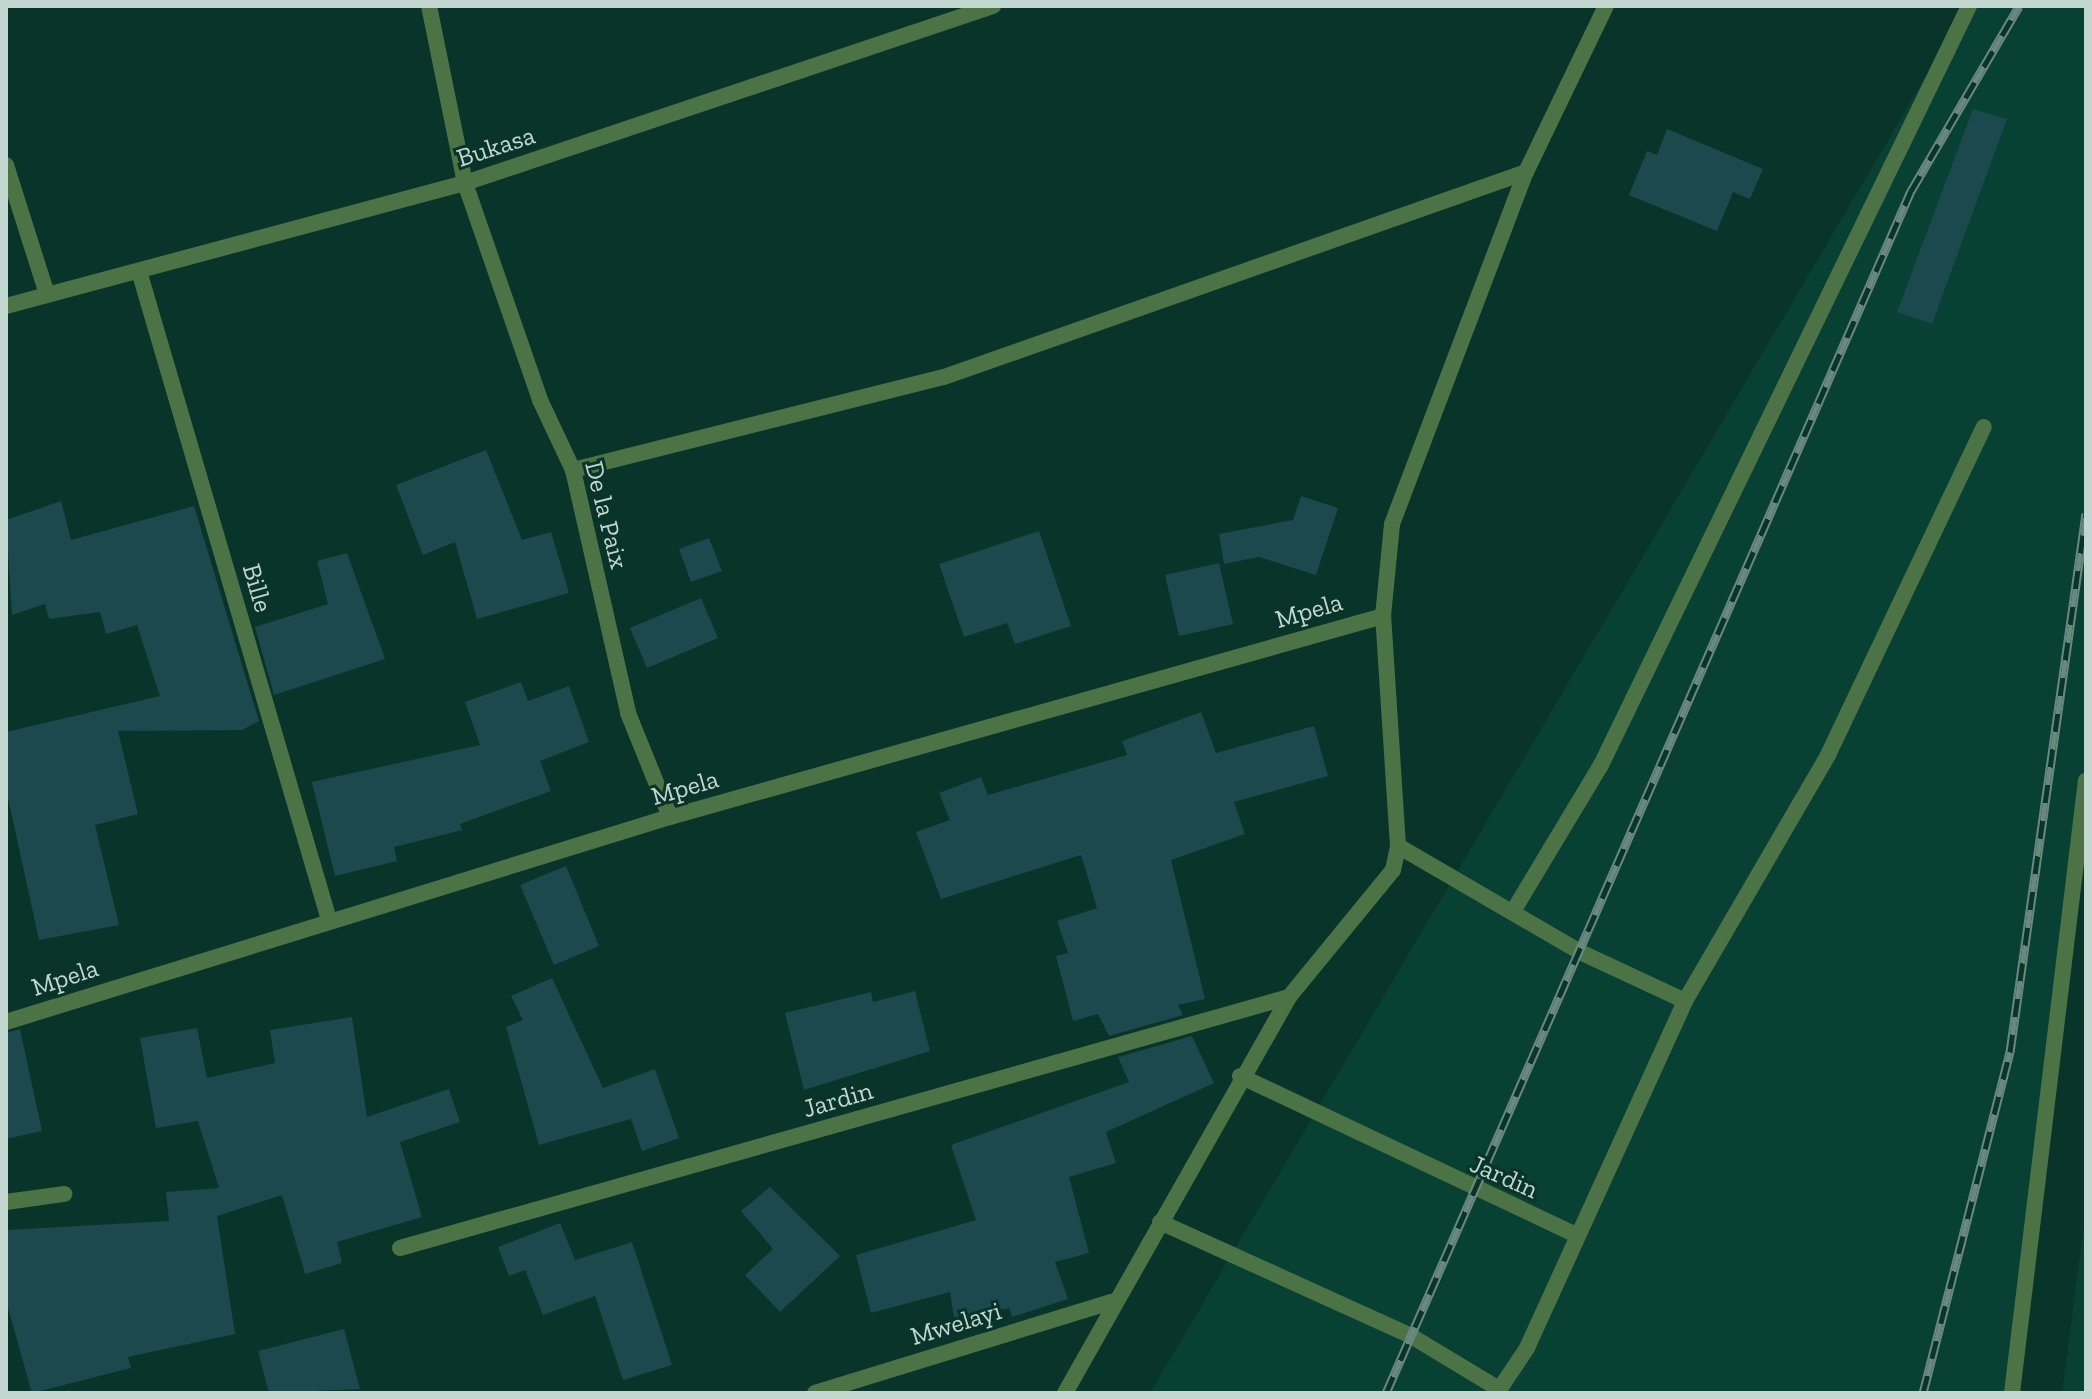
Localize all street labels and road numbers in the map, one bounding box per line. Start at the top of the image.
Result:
street label: Bukasa [453,120,539,174]
street label: De la Paix [578,458,634,572]
street label: Bille [235,560,279,616]
street label: Mpela [1272,587,1346,635]
street label: Mpela [648,764,722,812]
street label: Mpela [28,953,102,1003]
street label: Jardin [800,1075,876,1125]
street label: Jardin [1465,1148,1543,1206]
street label: Mwelayi [907,1295,1005,1353]

